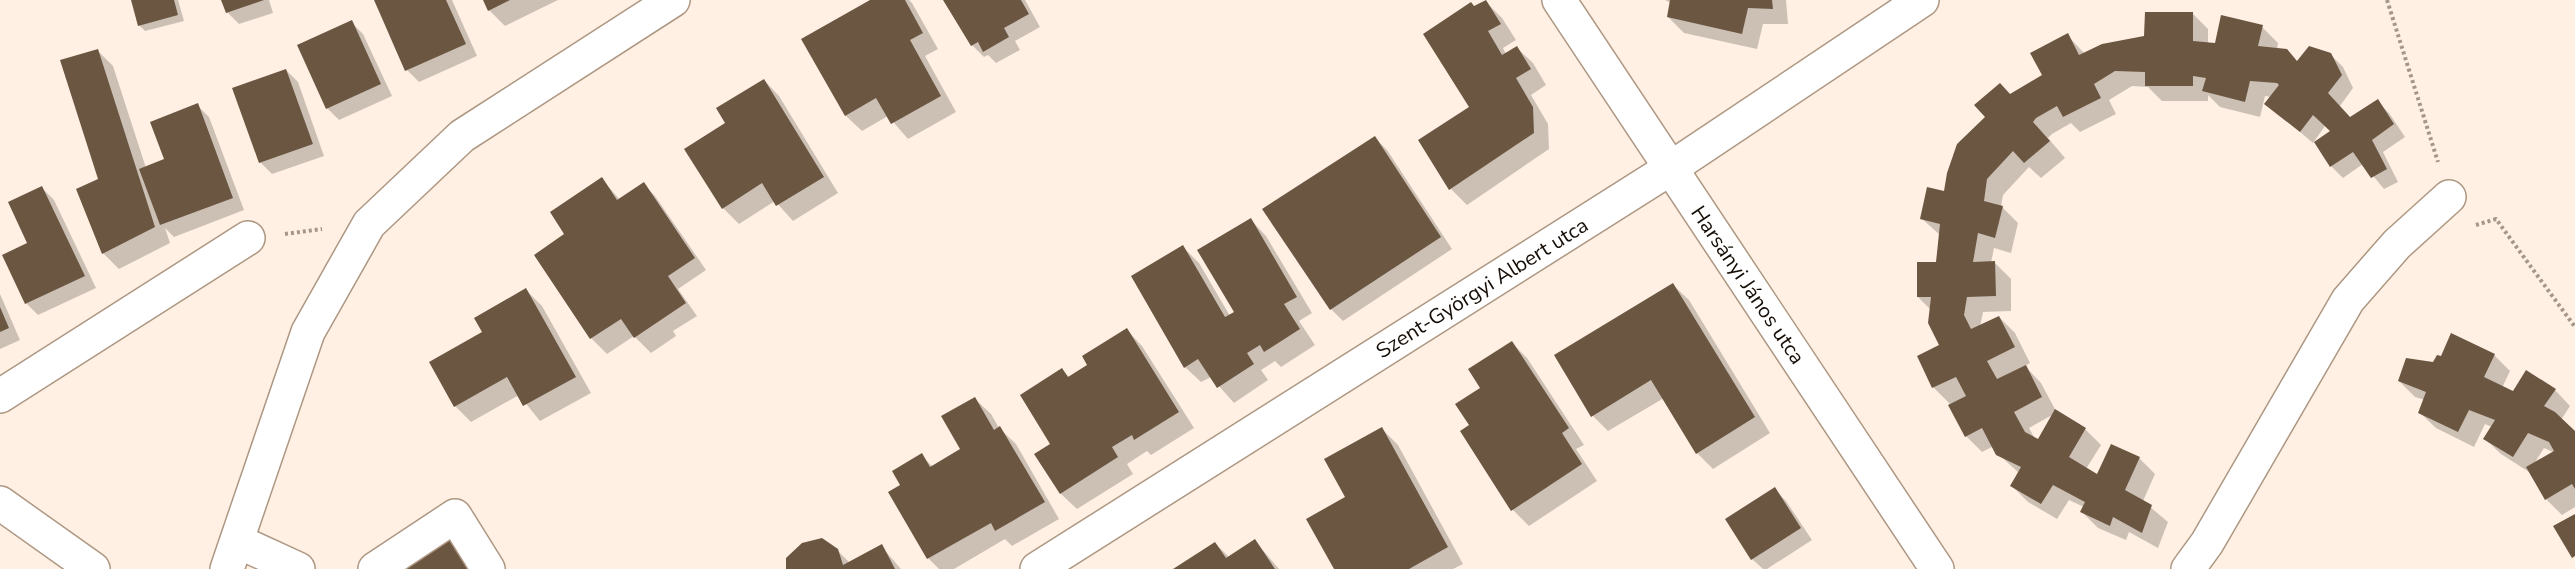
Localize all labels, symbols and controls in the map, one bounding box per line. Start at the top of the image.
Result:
street label: Harsányi János utca [1685,200,1811,370]
street label: Szent-Györgyi Albert utca [1371,211,1593,365]

